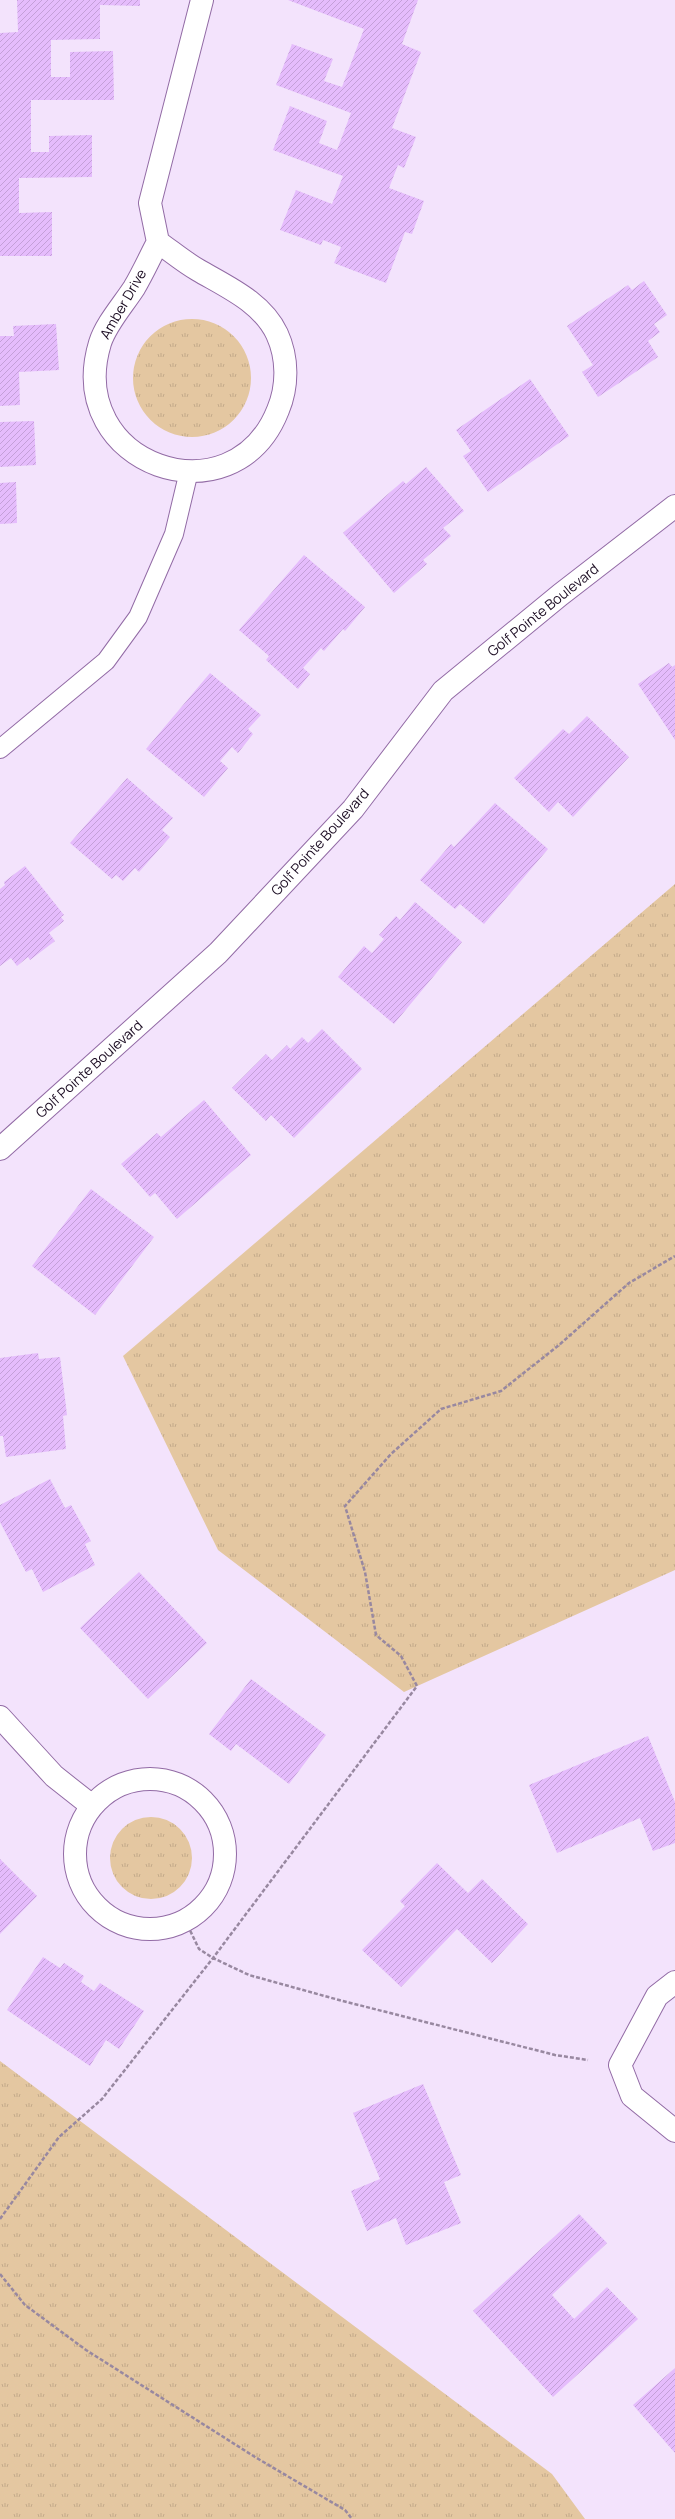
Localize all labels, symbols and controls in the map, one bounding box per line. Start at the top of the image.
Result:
street label: Amber Drive [95,265,150,342]
street label: Golf Pointe Boulevard [483,559,602,660]
street label: Golf Pointe Boulevard [266,784,373,899]
street label: Golf Pointe Boulevard [31,1015,146,1122]

